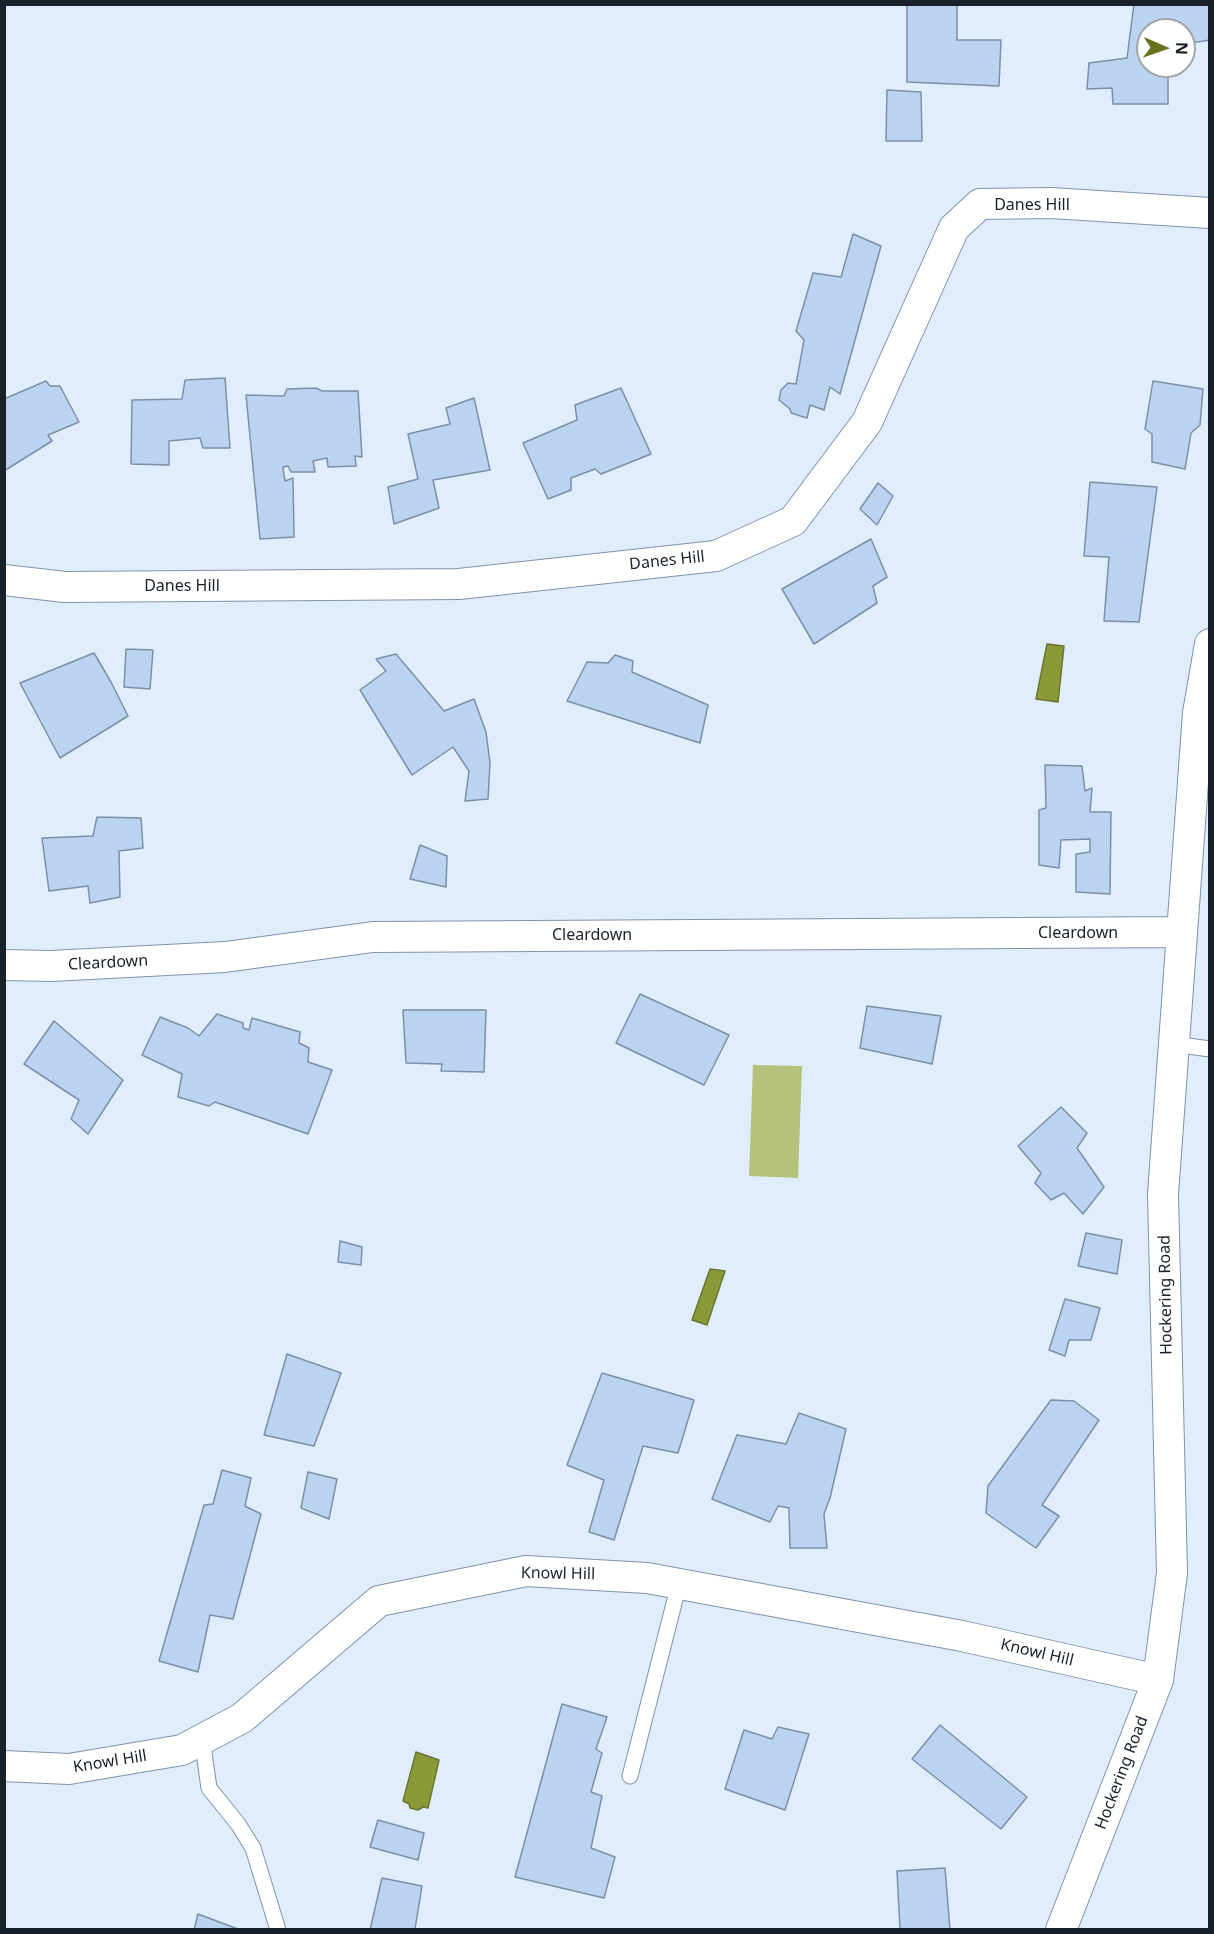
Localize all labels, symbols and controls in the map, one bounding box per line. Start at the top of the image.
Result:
north arrow [1136,18,1196,78]
text: N [1171,42,1193,55]
street label: Danes Hill [994,195,1070,215]
street label: Danes Hill [628,547,706,575]
street label: Danes Hill [144,576,220,596]
street label: Cleardown [1038,923,1118,943]
street label: Cleardown [552,925,632,945]
street label: Cleardown [67,951,149,975]
street label: Hockering Road [1155,1235,1177,1355]
street label: Knowl Hill [521,1564,595,1584]
street label: Knowl Hill [999,1635,1075,1671]
street label: Hockering Road [1092,1714,1152,1832]
street label: Knowl Hill [72,1747,148,1777]

